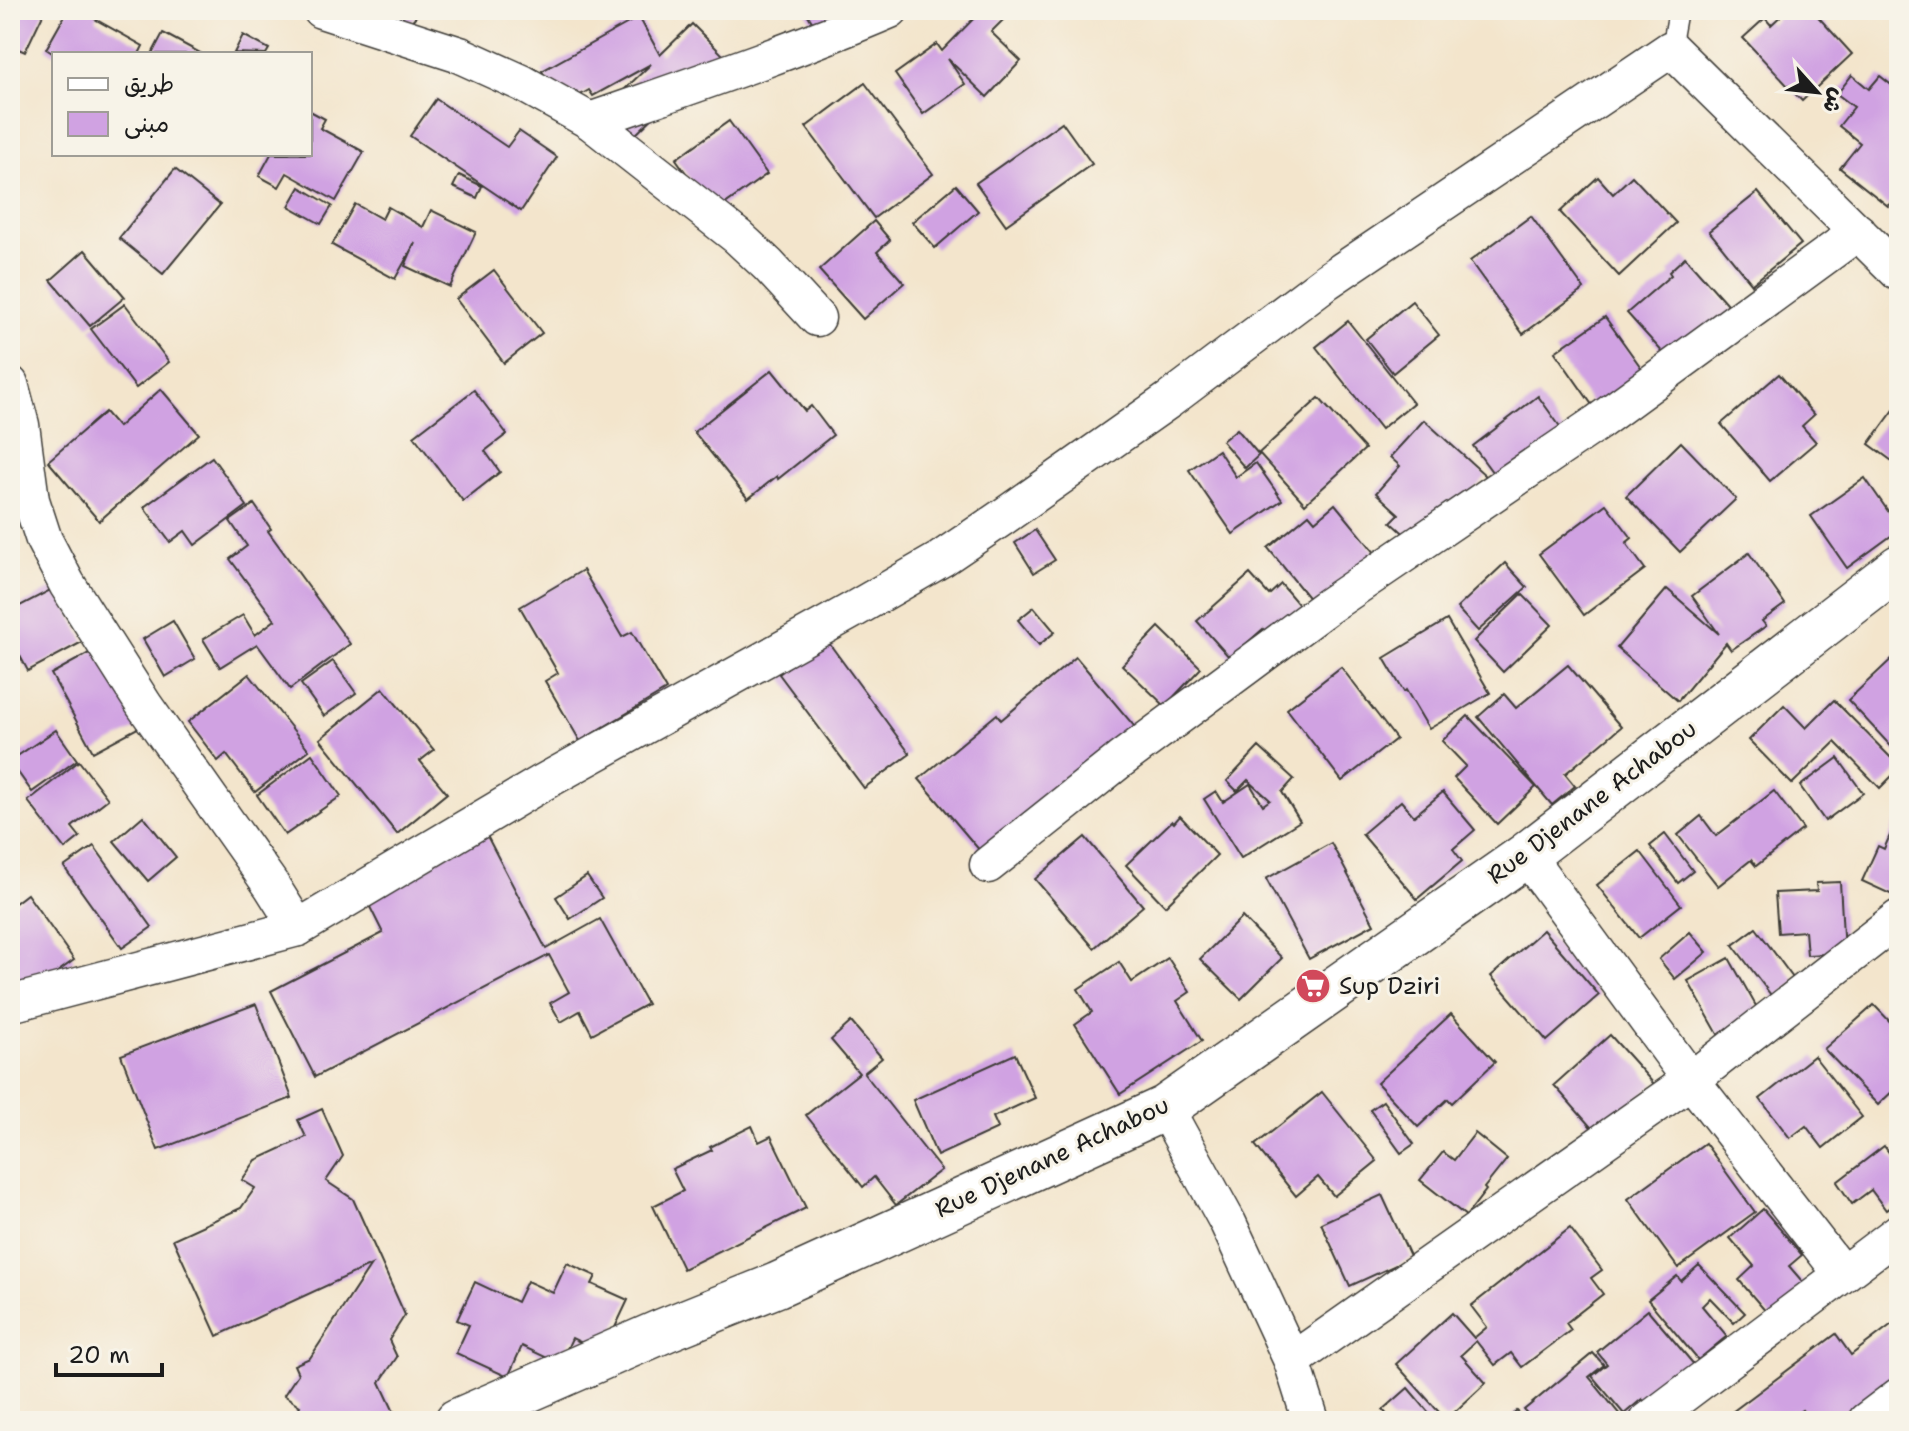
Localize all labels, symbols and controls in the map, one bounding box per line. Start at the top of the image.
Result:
legend [52,52,312,156]
north arrow [1777,52,1857,132]
text: طريق [124,68,174,100]
text: ش [1816,83,1853,118]
text: مبنى [124,108,169,140]
street label: Rue Djenane Achabou [1481,713,1703,891]
supermarket icon: Sup Dziri [1294,967,1332,1005]
place label: Sup Dziri [1339,970,1440,1002]
street label: Rue Djenane Achabou [930,1089,1174,1225]
scale bar [56,1327,162,1377]
text: 20 m [68,1339,130,1371]

